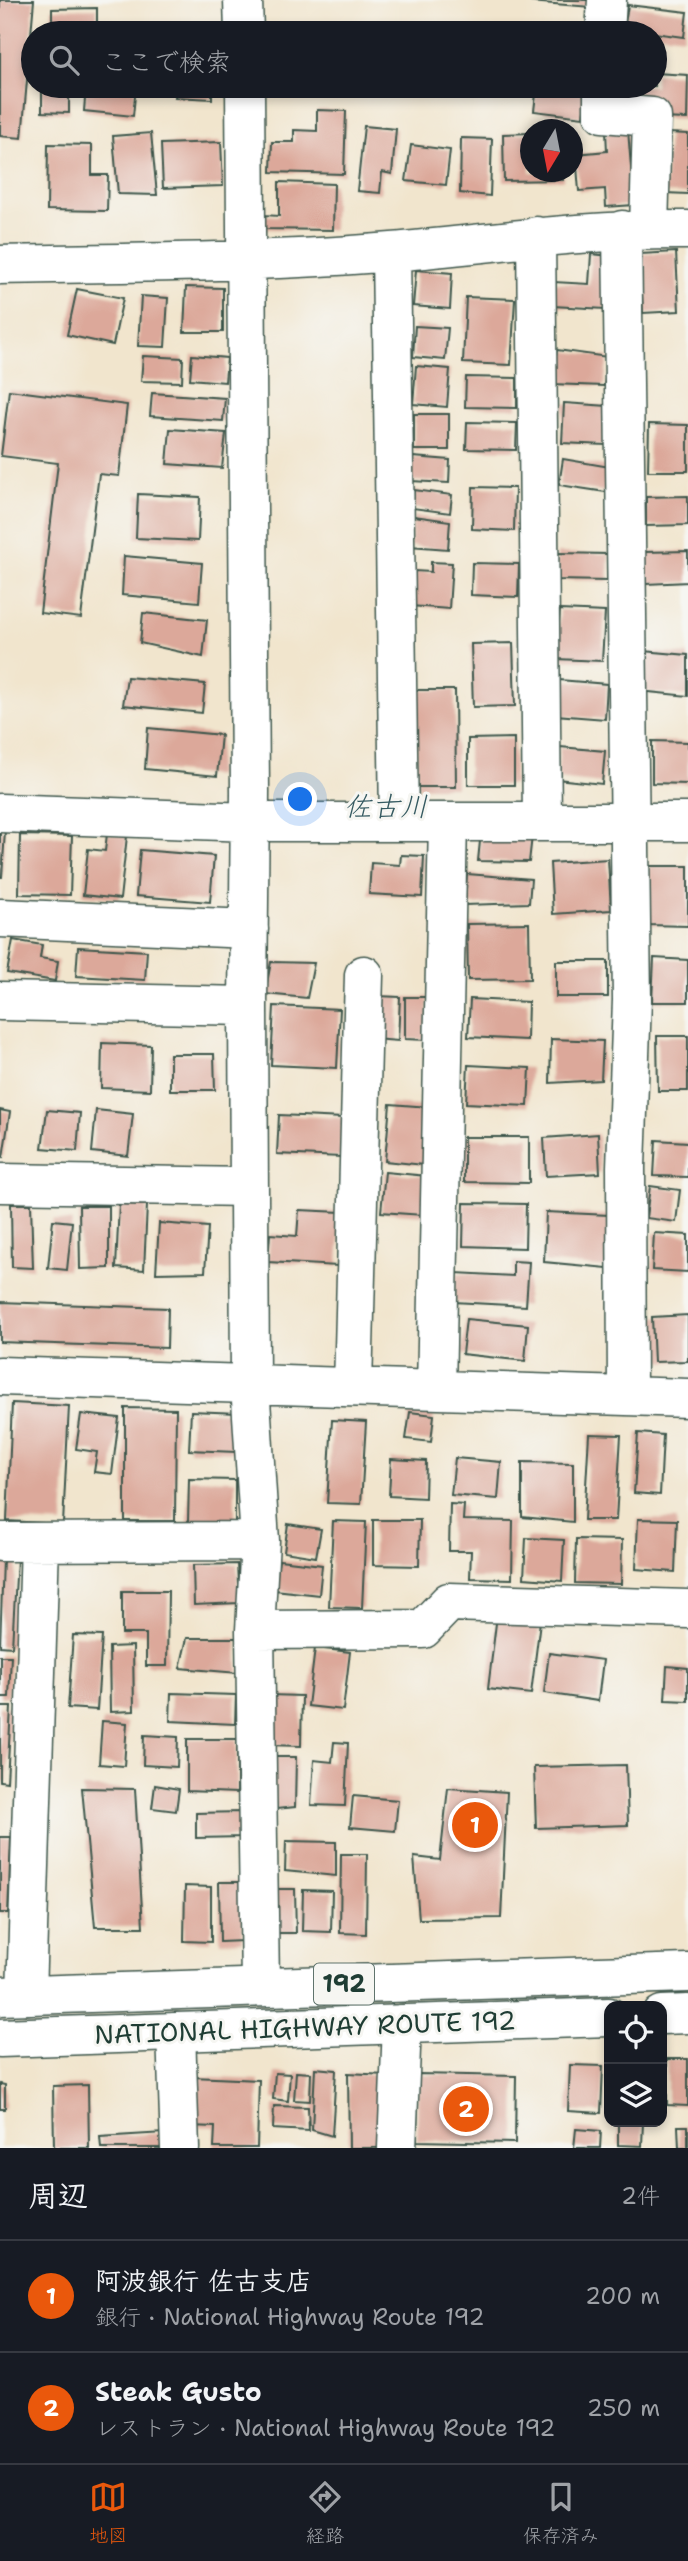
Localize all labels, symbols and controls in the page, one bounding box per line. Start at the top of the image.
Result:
search box [21,21,667,98]
icon: search [45,41,83,79]
text: ここで検索 [101,44,231,79]
north arrow [520,119,583,182]
your location [283,782,317,816]
water label: 佐古川 [344,787,428,825]
pin: 1 [452,1799,498,1851]
road number: 192 [314,1964,374,2005]
map controls [604,2001,667,2127]
button: locate [604,2001,667,2064]
street label: NATIONAL HIGHWAY ROUTE 192 [93,2002,517,2052]
button: layers [604,2064,667,2127]
pin: 2 [443,2083,489,2135]
text: 周辺 [28,2175,88,2216]
text: 2件 [621,2181,660,2211]
text: 阿波銀行 佐古支店 [95,2263,312,2298]
text: 1 [46,2281,56,2311]
text: 200 m [585,2281,660,2311]
text: 銀行 · National Highway Route 192 [95,2302,485,2332]
text: Steak Gusto [95,2374,262,2409]
text: 2 [43,2393,59,2423]
text: 250 m [587,2393,660,2423]
text: レストラン · National Highway Route 192 [95,2413,555,2443]
tab: 地図 [89,2478,127,2548]
tab: 経路 [306,2478,344,2548]
tab: 保存済み [523,2478,599,2548]

